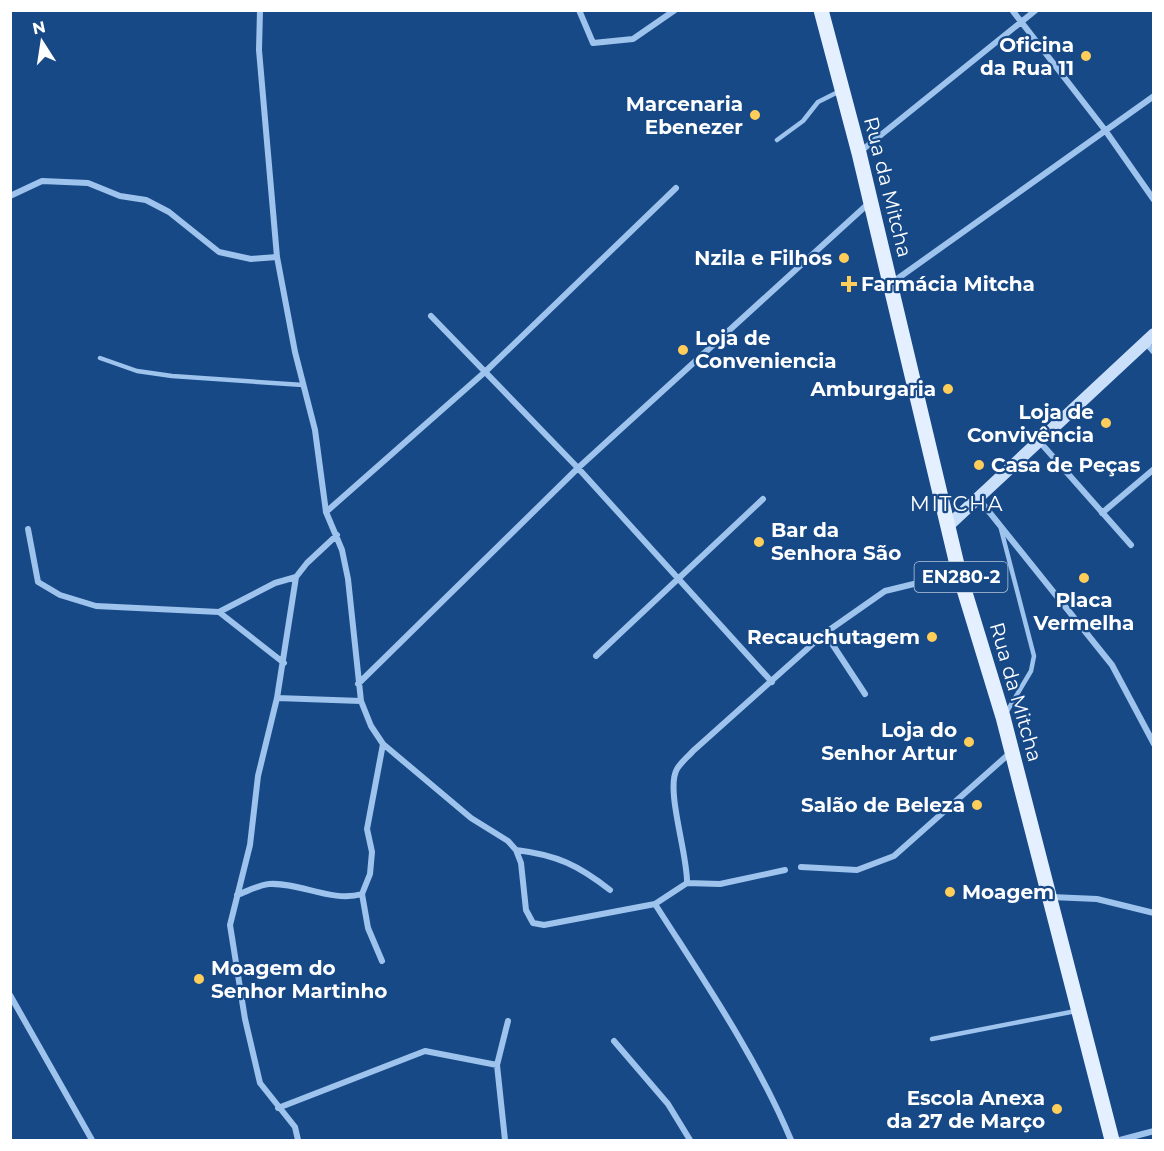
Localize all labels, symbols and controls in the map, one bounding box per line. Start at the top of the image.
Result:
north arrow [12,12,72,72]
text: N [31,17,47,38]
place label: Oficina da Rua 11 [980,33,1074,80]
marker: Oficina da Rua 11 [1079,49,1093,63]
place label: Marcenaria Ebenezer [626,92,743,139]
marker: Marcenaria Ebenezer [748,108,762,122]
street label: Rua da Mitcha [859,114,917,260]
place label: Nzila e Filhos [694,246,832,270]
marker: Nzila e Filhos [837,251,851,265]
place label: Farmácia Mitcha [861,272,1035,296]
marker: Farmácia Mitcha [842,277,856,291]
place label: Loja de Conveniencia [695,326,837,373]
marker: Loja de Conveniencia [676,343,690,357]
place label: Amburgaria [809,377,936,401]
marker: Amburgaria [941,382,955,396]
place label: Loja de Convivência [967,400,1094,447]
marker: Loja de Convivência [1099,416,1113,430]
place label: Casa de Peças [991,453,1141,477]
marker: Casa de Peças [972,458,986,472]
district label: MITCHA [910,491,1004,516]
place label: Bar da Senhora São [771,518,901,565]
marker: Bar da Senhora São [752,535,766,549]
road number: EN280-2 [914,562,1008,592]
marker: Placa Vermelha [1077,571,1091,585]
place label: Placa Vermelha [1033,588,1134,635]
street label: Rua da Mitcha [985,619,1047,765]
place label: Recauchutagem [747,625,920,649]
marker: Recauchutagem [925,630,939,644]
place label: Loja do Senhor Artur [821,718,957,765]
marker: Loja do Senhor Artur [962,735,976,749]
place label: Salão de Beleza [801,793,965,817]
marker: Salão de Beleza [970,798,984,812]
place label: Moagem [962,880,1054,904]
marker: Moagem [943,885,957,899]
place label: Moagem do Senhor Martinho [211,956,387,1003]
marker: Moagem do Senhor Martinho [192,972,206,986]
place label: Escola Anexa da 27 de Março [887,1086,1045,1133]
marker: Escola Anexa da 27 de Março [1050,1102,1064,1116]

